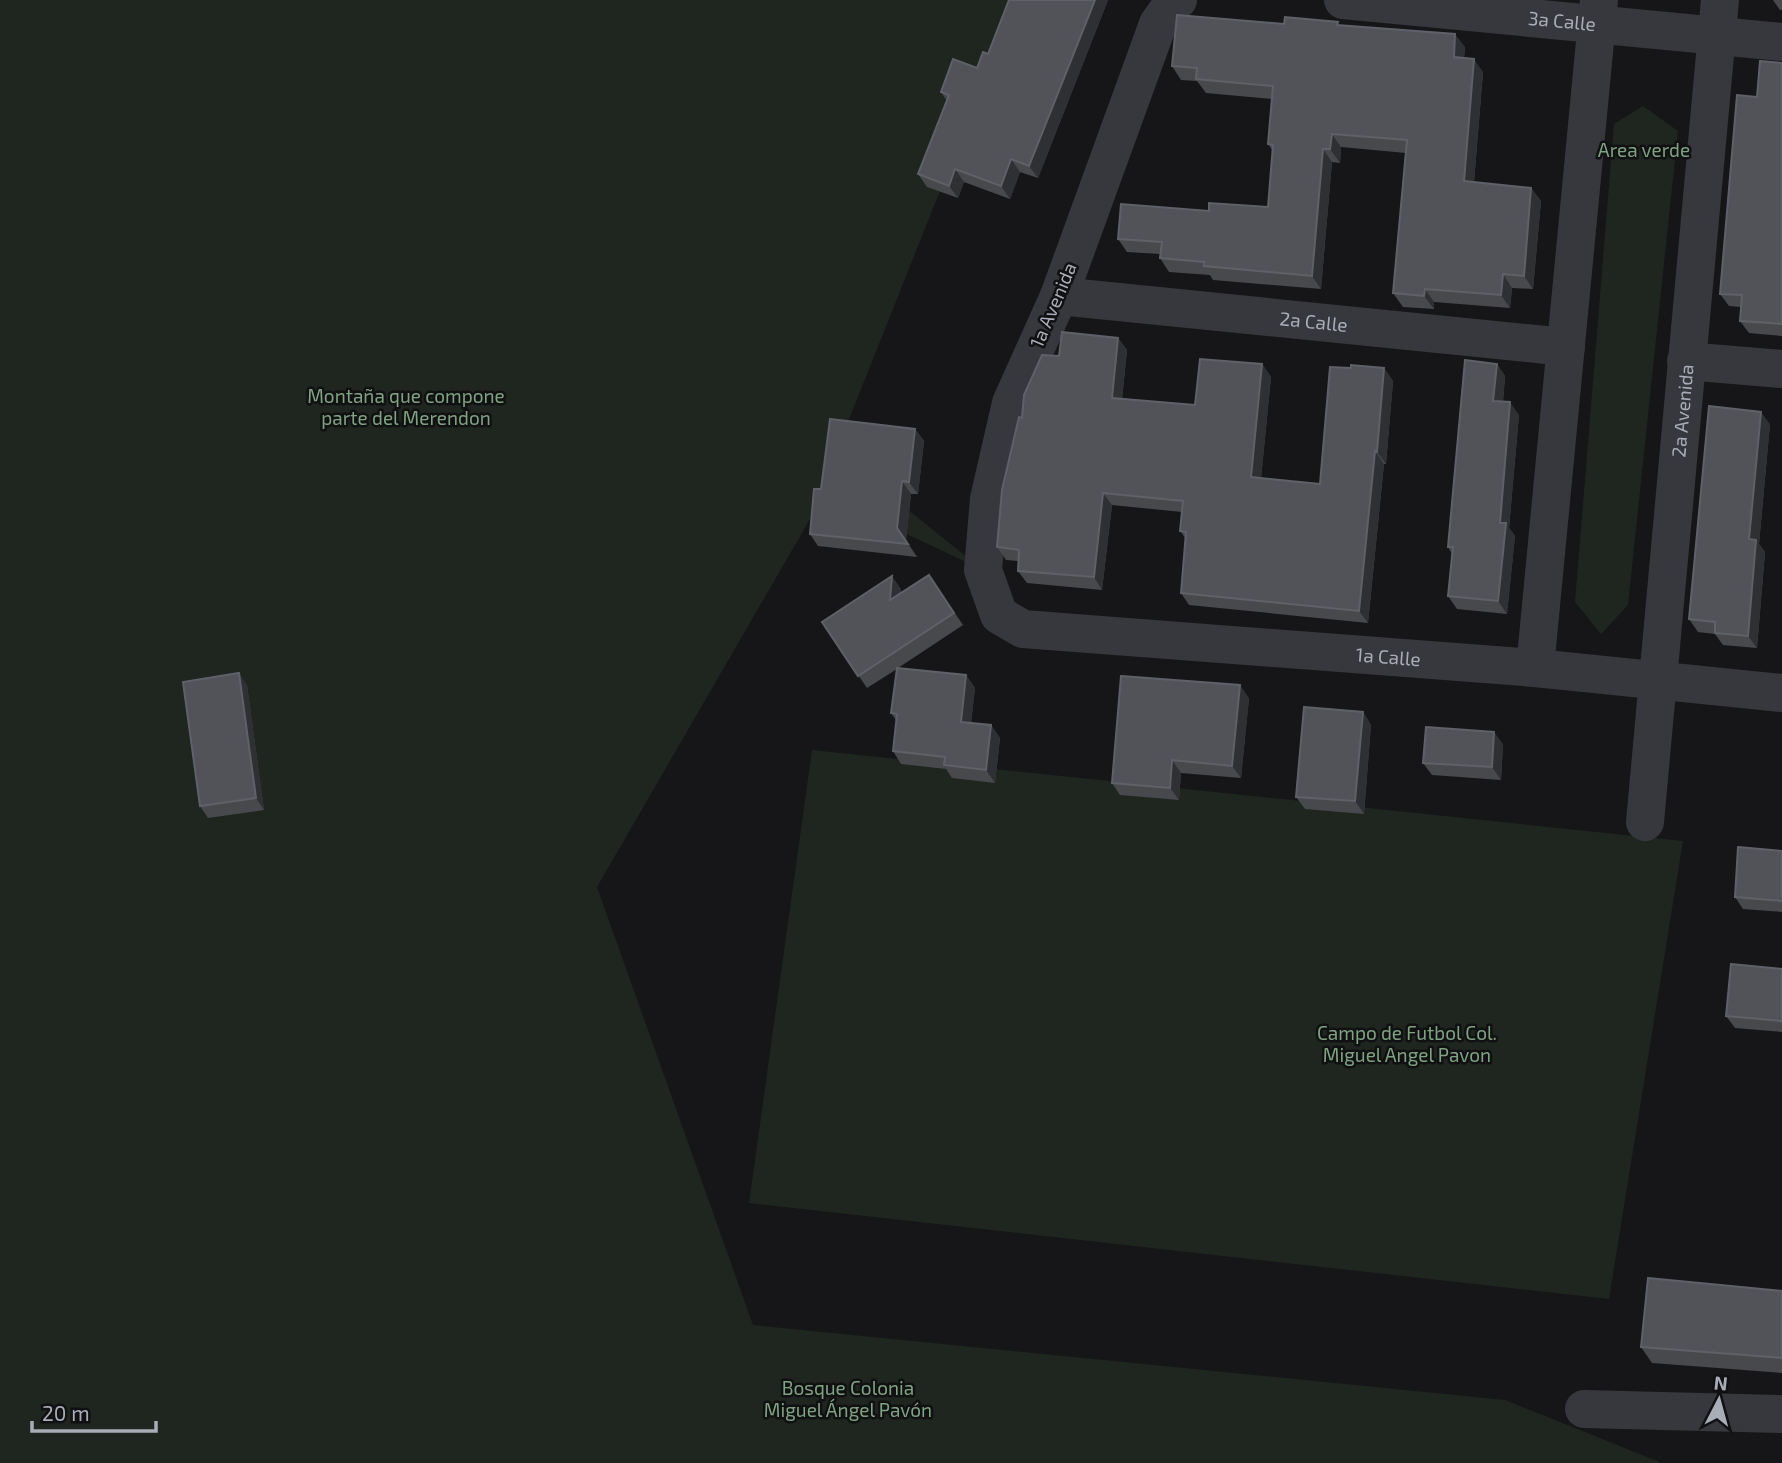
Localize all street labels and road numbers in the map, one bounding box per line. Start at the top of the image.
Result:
street label: 3a Calle [1527,6,1597,35]
street label: 1a Avenida [1024,259,1081,351]
street label: 2a Calle [1279,306,1349,336]
street label: 2a Avenida [1666,363,1698,458]
street label: 1a Calle [1355,642,1422,670]

